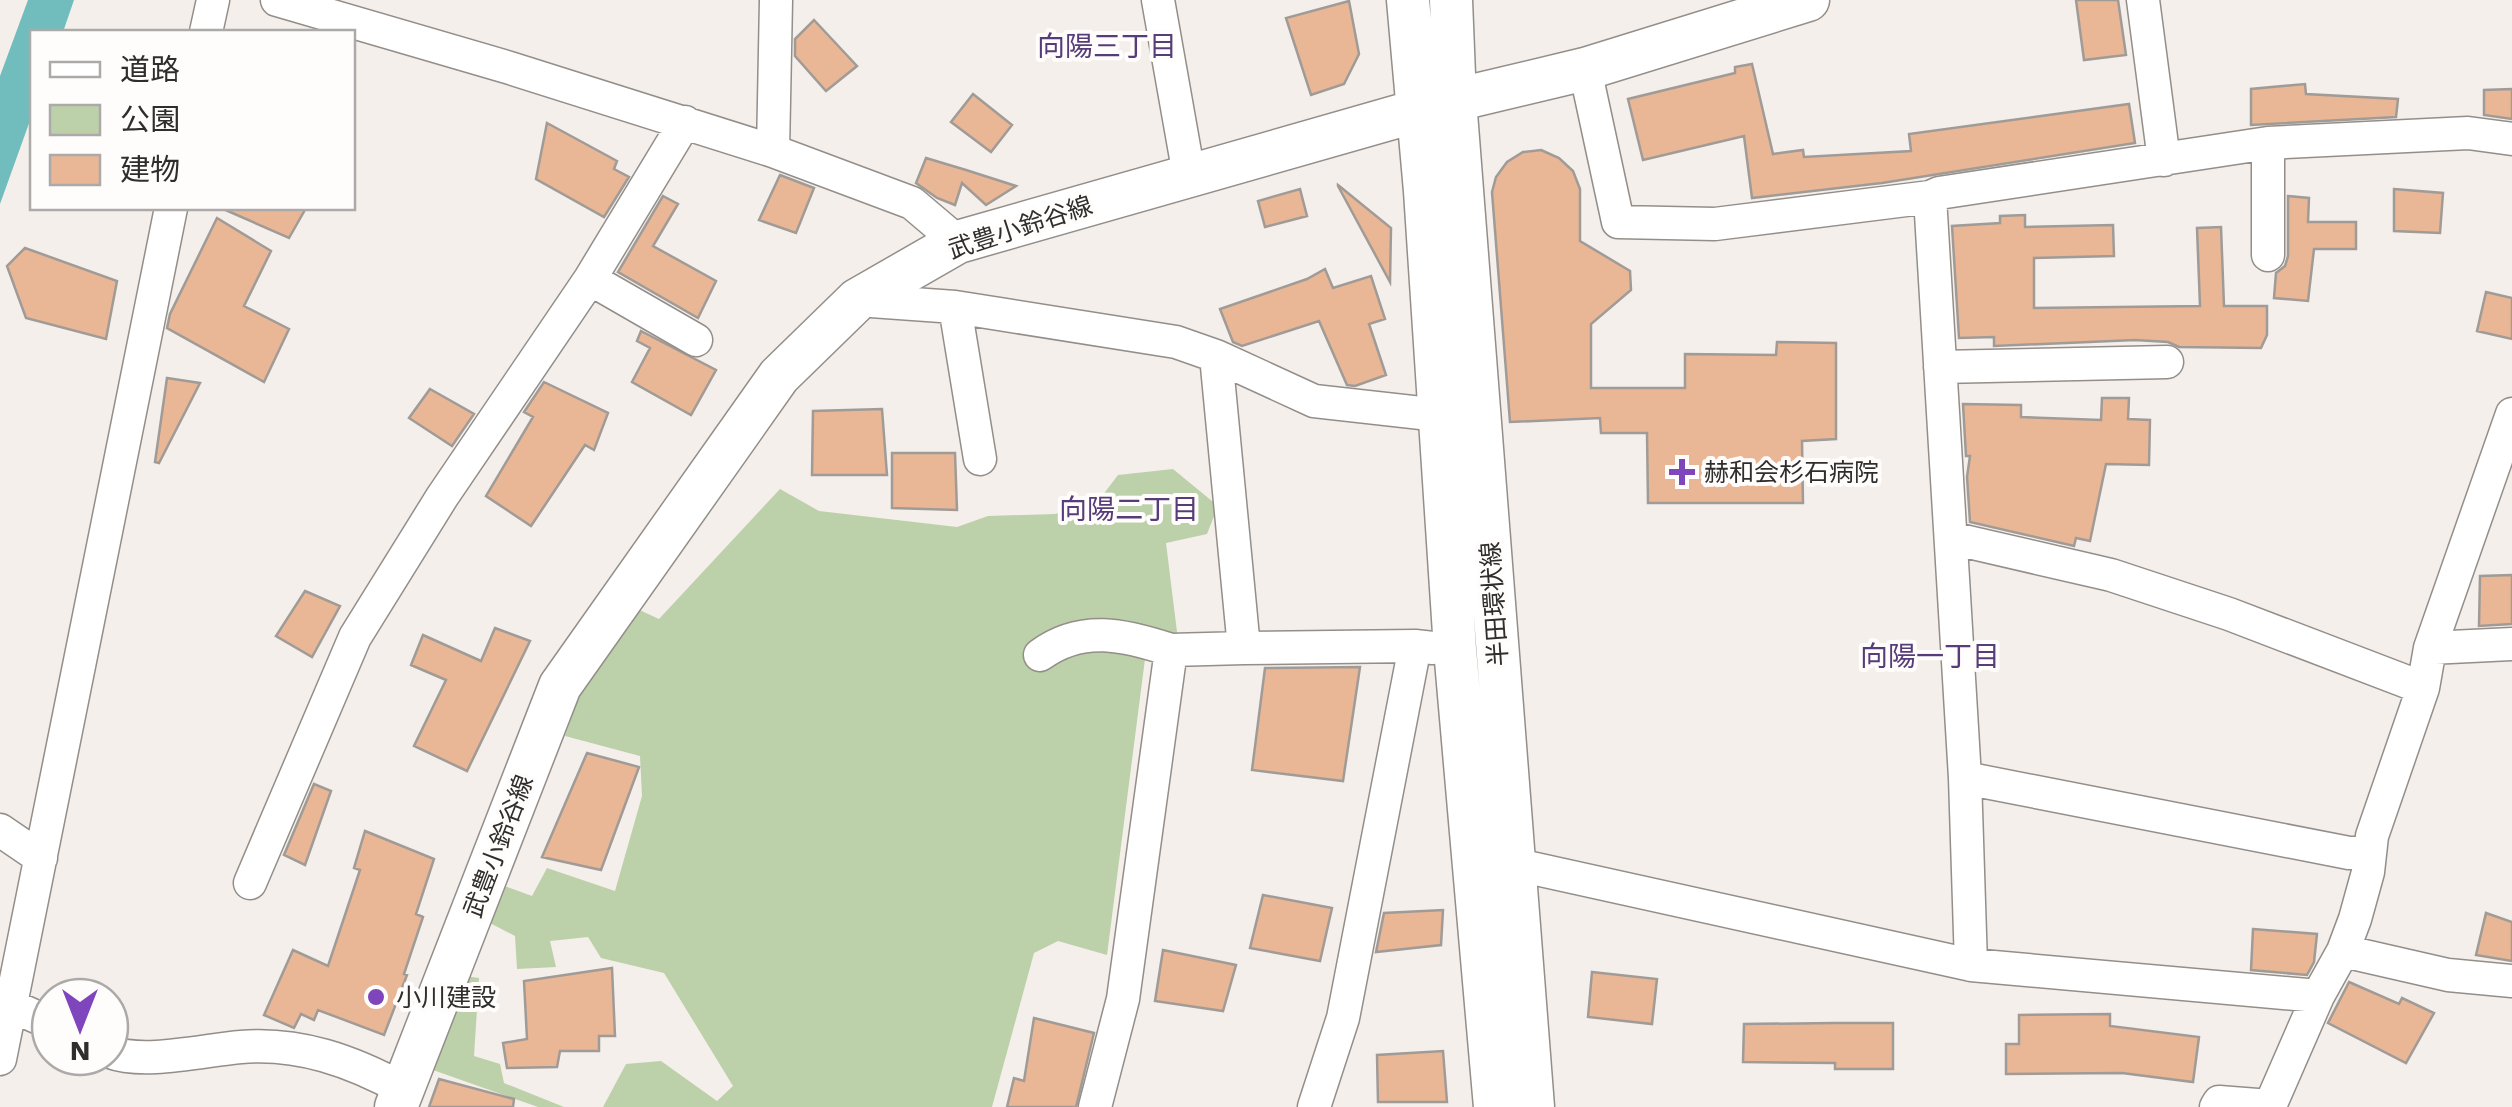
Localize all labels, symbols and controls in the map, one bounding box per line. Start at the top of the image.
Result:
legend [30,30,355,210]
district label: 向陽三丁目 [1037,30,1177,63]
text: 道路 [120,52,180,87]
text: 公園 [120,102,180,137]
text: 建物 [120,152,180,187]
street label: 武豊小鈴谷線 [944,191,1096,264]
place label: 赫和会杉石病院 [1704,458,1879,487]
marker: 赫和会杉石病院 [1669,459,1695,485]
district label: 向陽二丁目 [1059,493,1199,526]
street label: 半田環状線 [1476,541,1513,667]
district label: 向陽一丁目 [1860,640,2000,673]
street label: 武豊小鈴谷線 [458,771,539,921]
north arrow [30,977,130,1077]
place label: 小川建設 [396,983,496,1012]
marker: 小川建設 [365,986,387,1008]
text: N [70,1035,90,1068]

